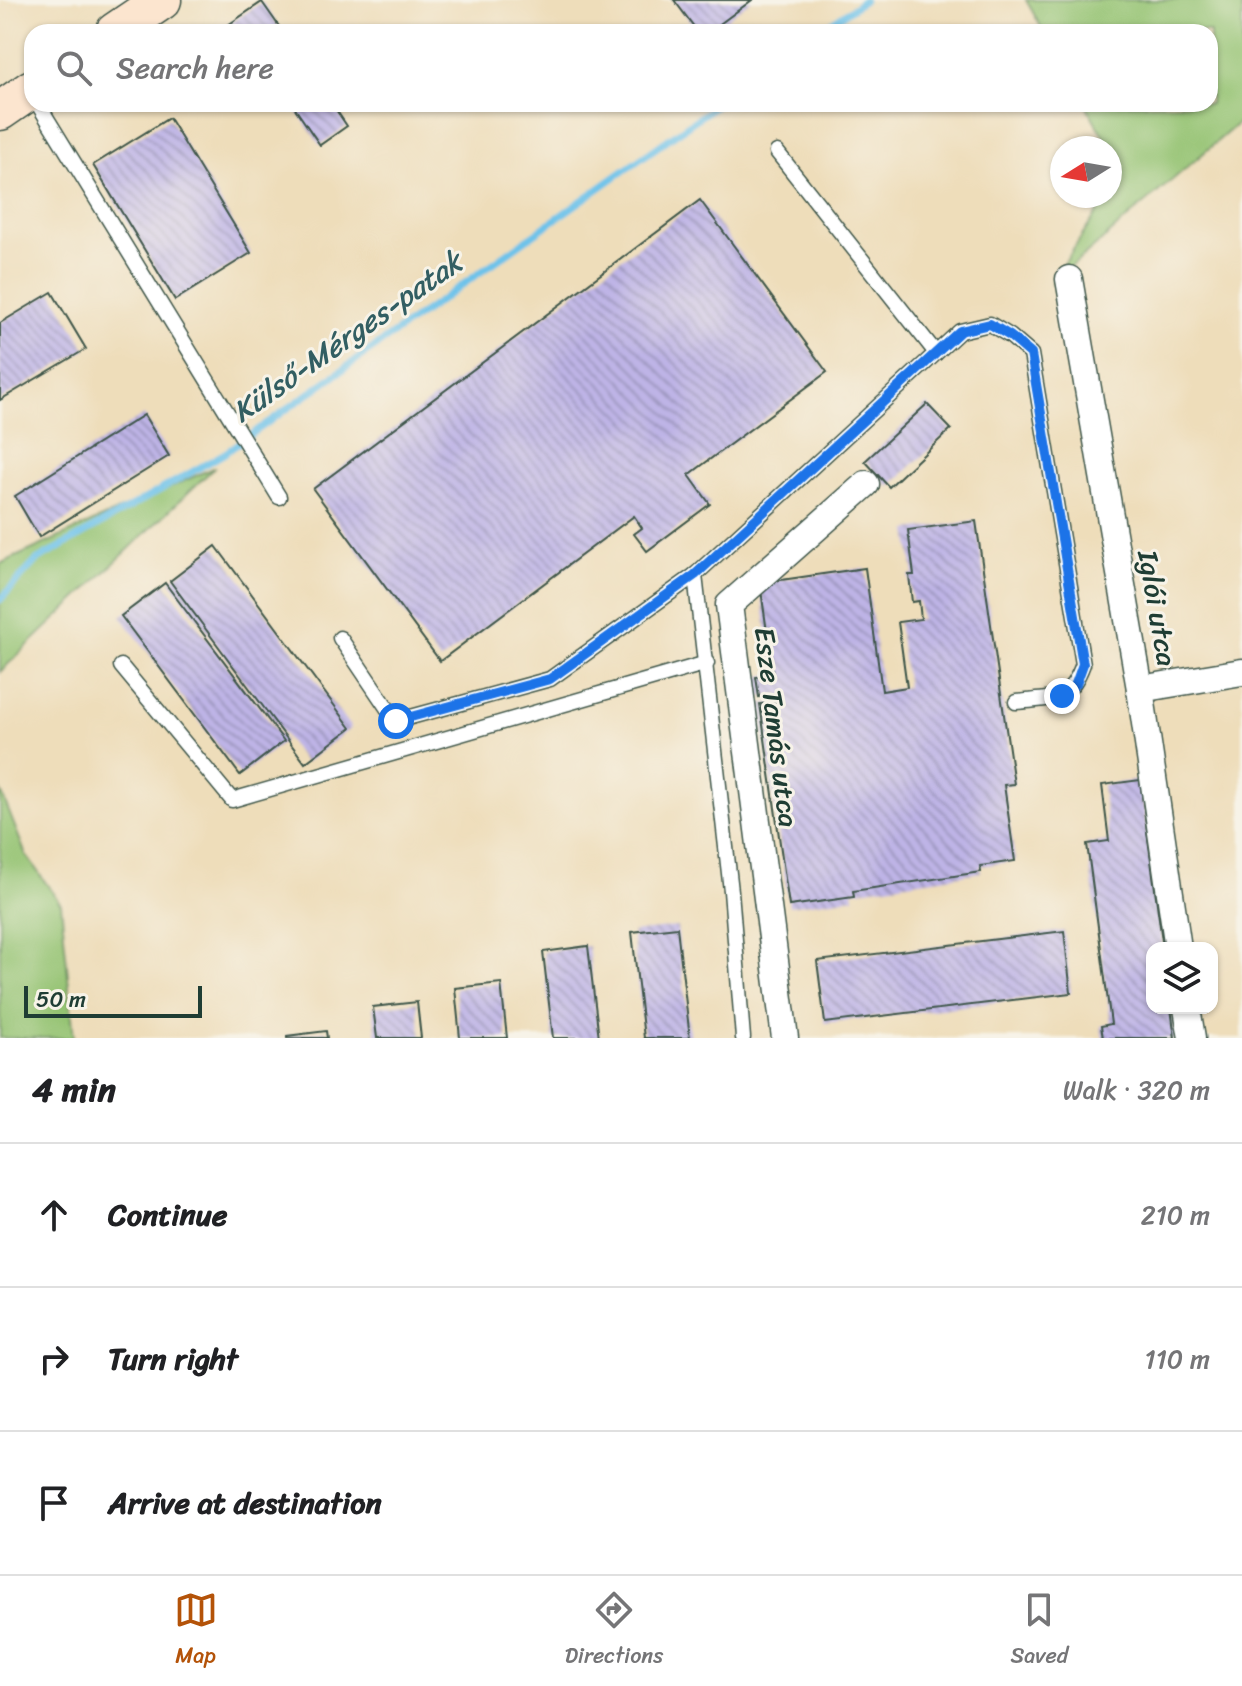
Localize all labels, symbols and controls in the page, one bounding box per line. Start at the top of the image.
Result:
search box [24,24,1218,112]
text: Search here [116,41,274,95]
icon: search [52,46,96,90]
north arrow [1050,136,1122,208]
water label: Külső-Mérges-patak [220,234,477,437]
street label: Iglói utca [1123,545,1192,670]
street label: Esze Tamás utca [740,624,813,830]
route end [1044,678,1080,714]
route start [378,703,414,739]
map controls [1146,942,1218,1014]
button: layers [1146,942,1218,1014]
text: 50 m [36,980,86,1019]
scale bar [24,982,202,1018]
text: 4 min [32,1060,116,1120]
text: Walk · 320 m [1063,1067,1210,1113]
text: Continue [108,1188,227,1242]
text: 210 m [1141,1192,1210,1238]
icon: ahead [32,1193,76,1237]
text: Turn right [108,1332,238,1386]
text: 110 m [1145,1336,1210,1382]
icon: right [32,1337,76,1381]
text: Arrive at destination [108,1476,382,1530]
icon: arrive [32,1481,76,1525]
tab: Map [174,1588,218,1675]
tab: Directions [565,1588,663,1675]
tab: Saved [1010,1588,1068,1675]

